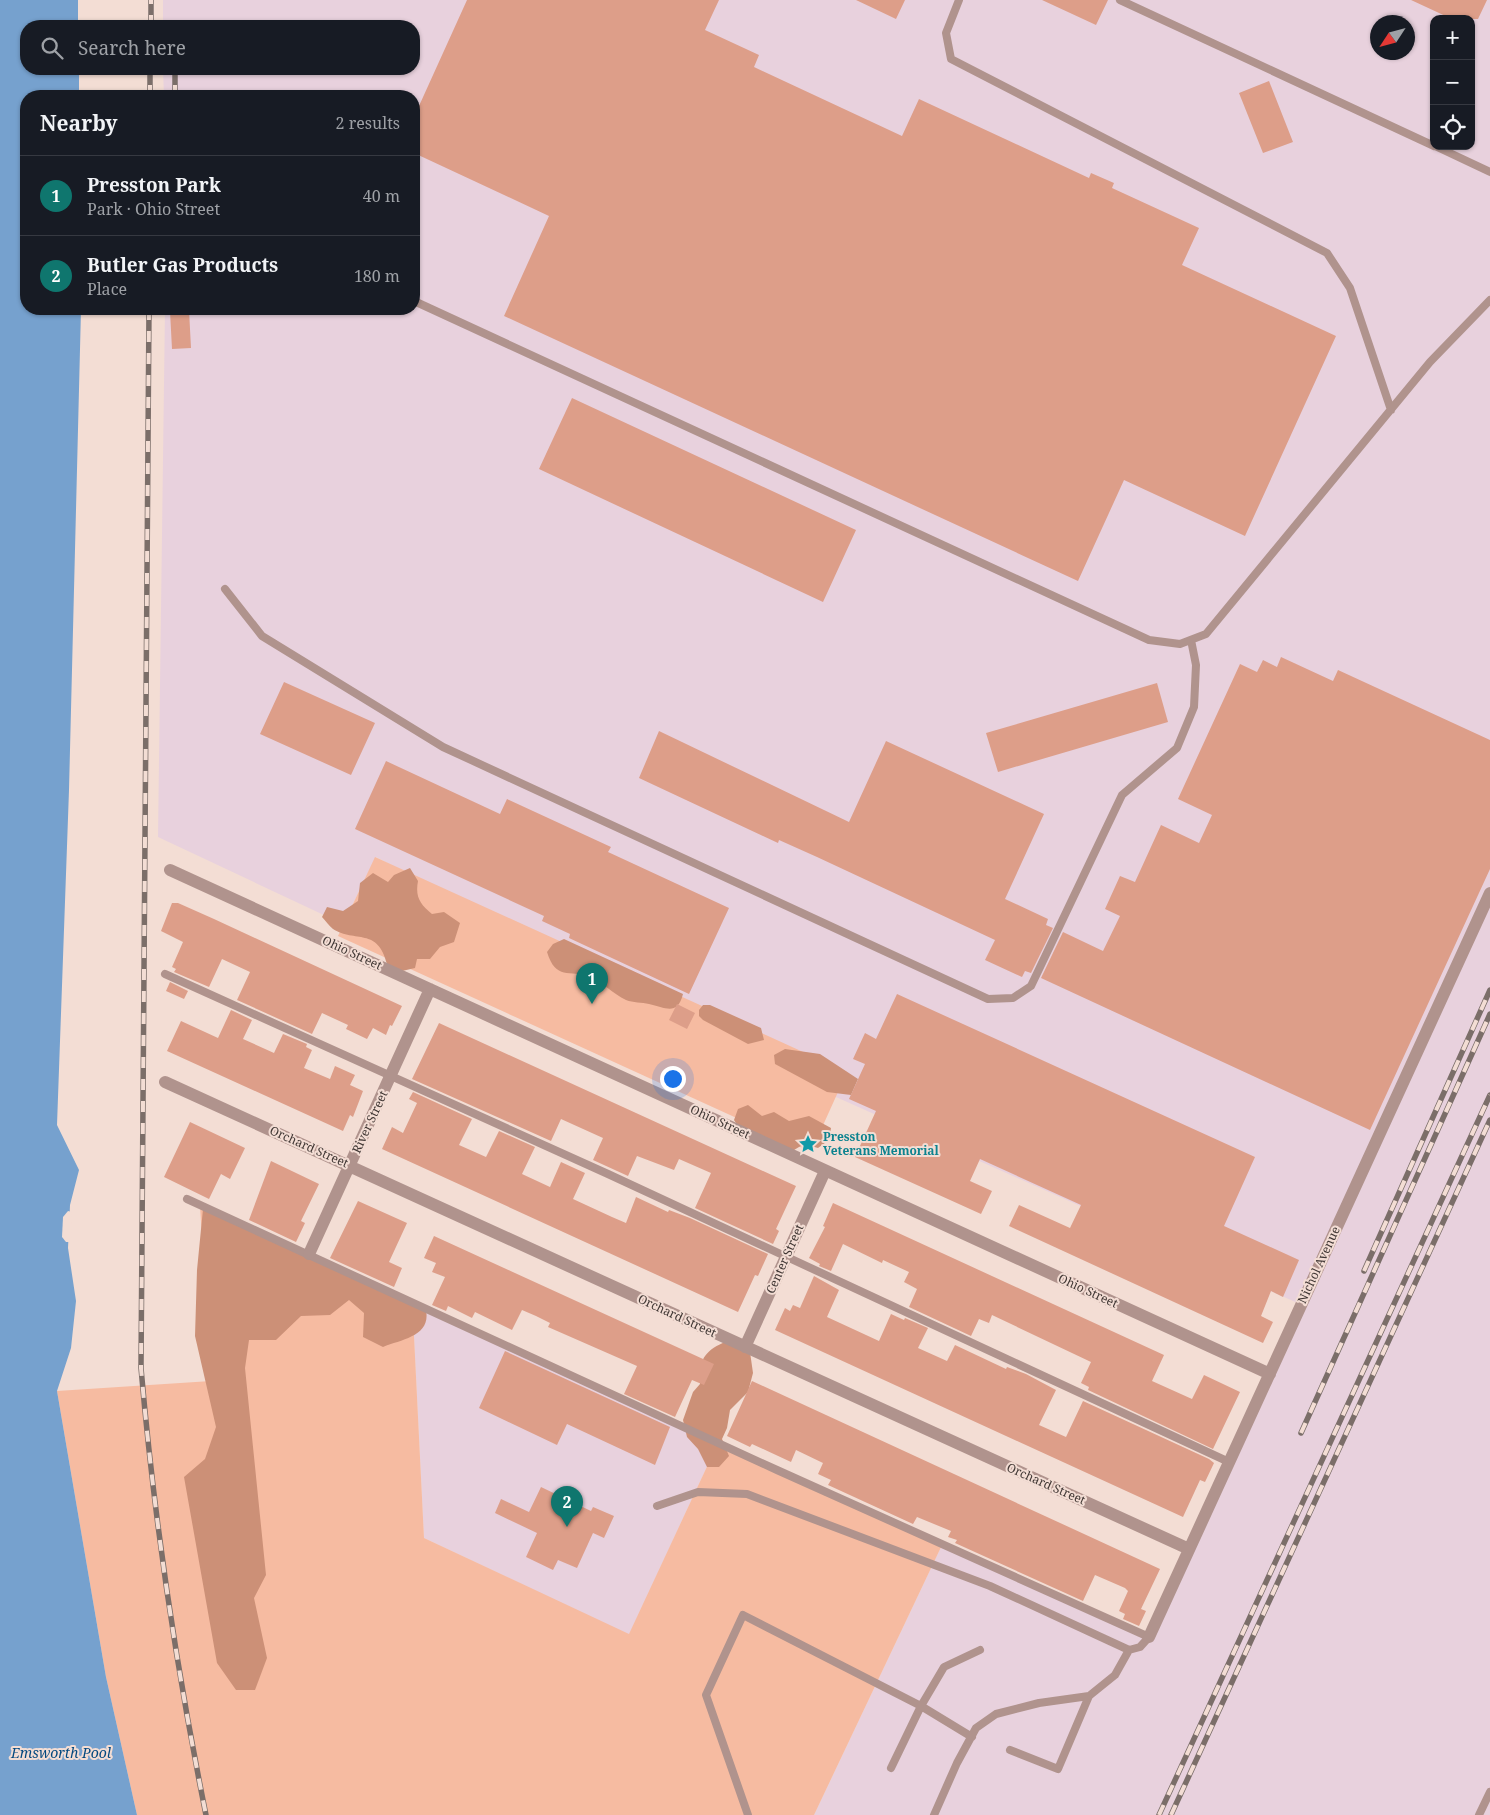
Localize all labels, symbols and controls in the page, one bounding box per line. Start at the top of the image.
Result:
north arrow [1370,15,1415,60]
map controls [1430,15,1475,150]
button: + [1430,15,1475,60]
search box [20,20,420,75]
icon: search [38,34,66,62]
text: Search here [78,35,186,61]
button: − [1430,60,1475,105]
button: locate [1430,105,1475,150]
text: Nearby [40,109,118,137]
text: 2 results [336,112,400,134]
text: Presston Park [87,172,221,198]
text: 1 [51,185,61,207]
text: 40 m [363,185,400,207]
text: Park · Ohio Street [87,198,220,220]
text: Butler Gas Products [87,252,278,278]
text: 2 [51,265,61,287]
text: 180 m [354,265,400,287]
text: Place [87,278,127,300]
street label: Ohio Street [320,931,385,974]
pin: 1 [576,963,608,1004]
your location [660,1066,686,1092]
street label: River Street [348,1088,391,1156]
street label: Ohio Street [688,1100,753,1143]
street label: Orchard Street [267,1122,351,1171]
place label: Presston Veterans Memorial [823,1128,940,1159]
place icon: Presston Veterans Memorial [797,1133,819,1155]
street label: Center Street [762,1221,807,1296]
street label: Nichol Avenue [1293,1223,1344,1306]
street label: Ohio Street [1056,1269,1121,1312]
street label: Orchard Street [635,1290,719,1341]
street label: Orchard Street [1004,1459,1088,1508]
pin: 2 [551,1486,583,1527]
water label: Emsworth Pool [10,1743,112,1762]

